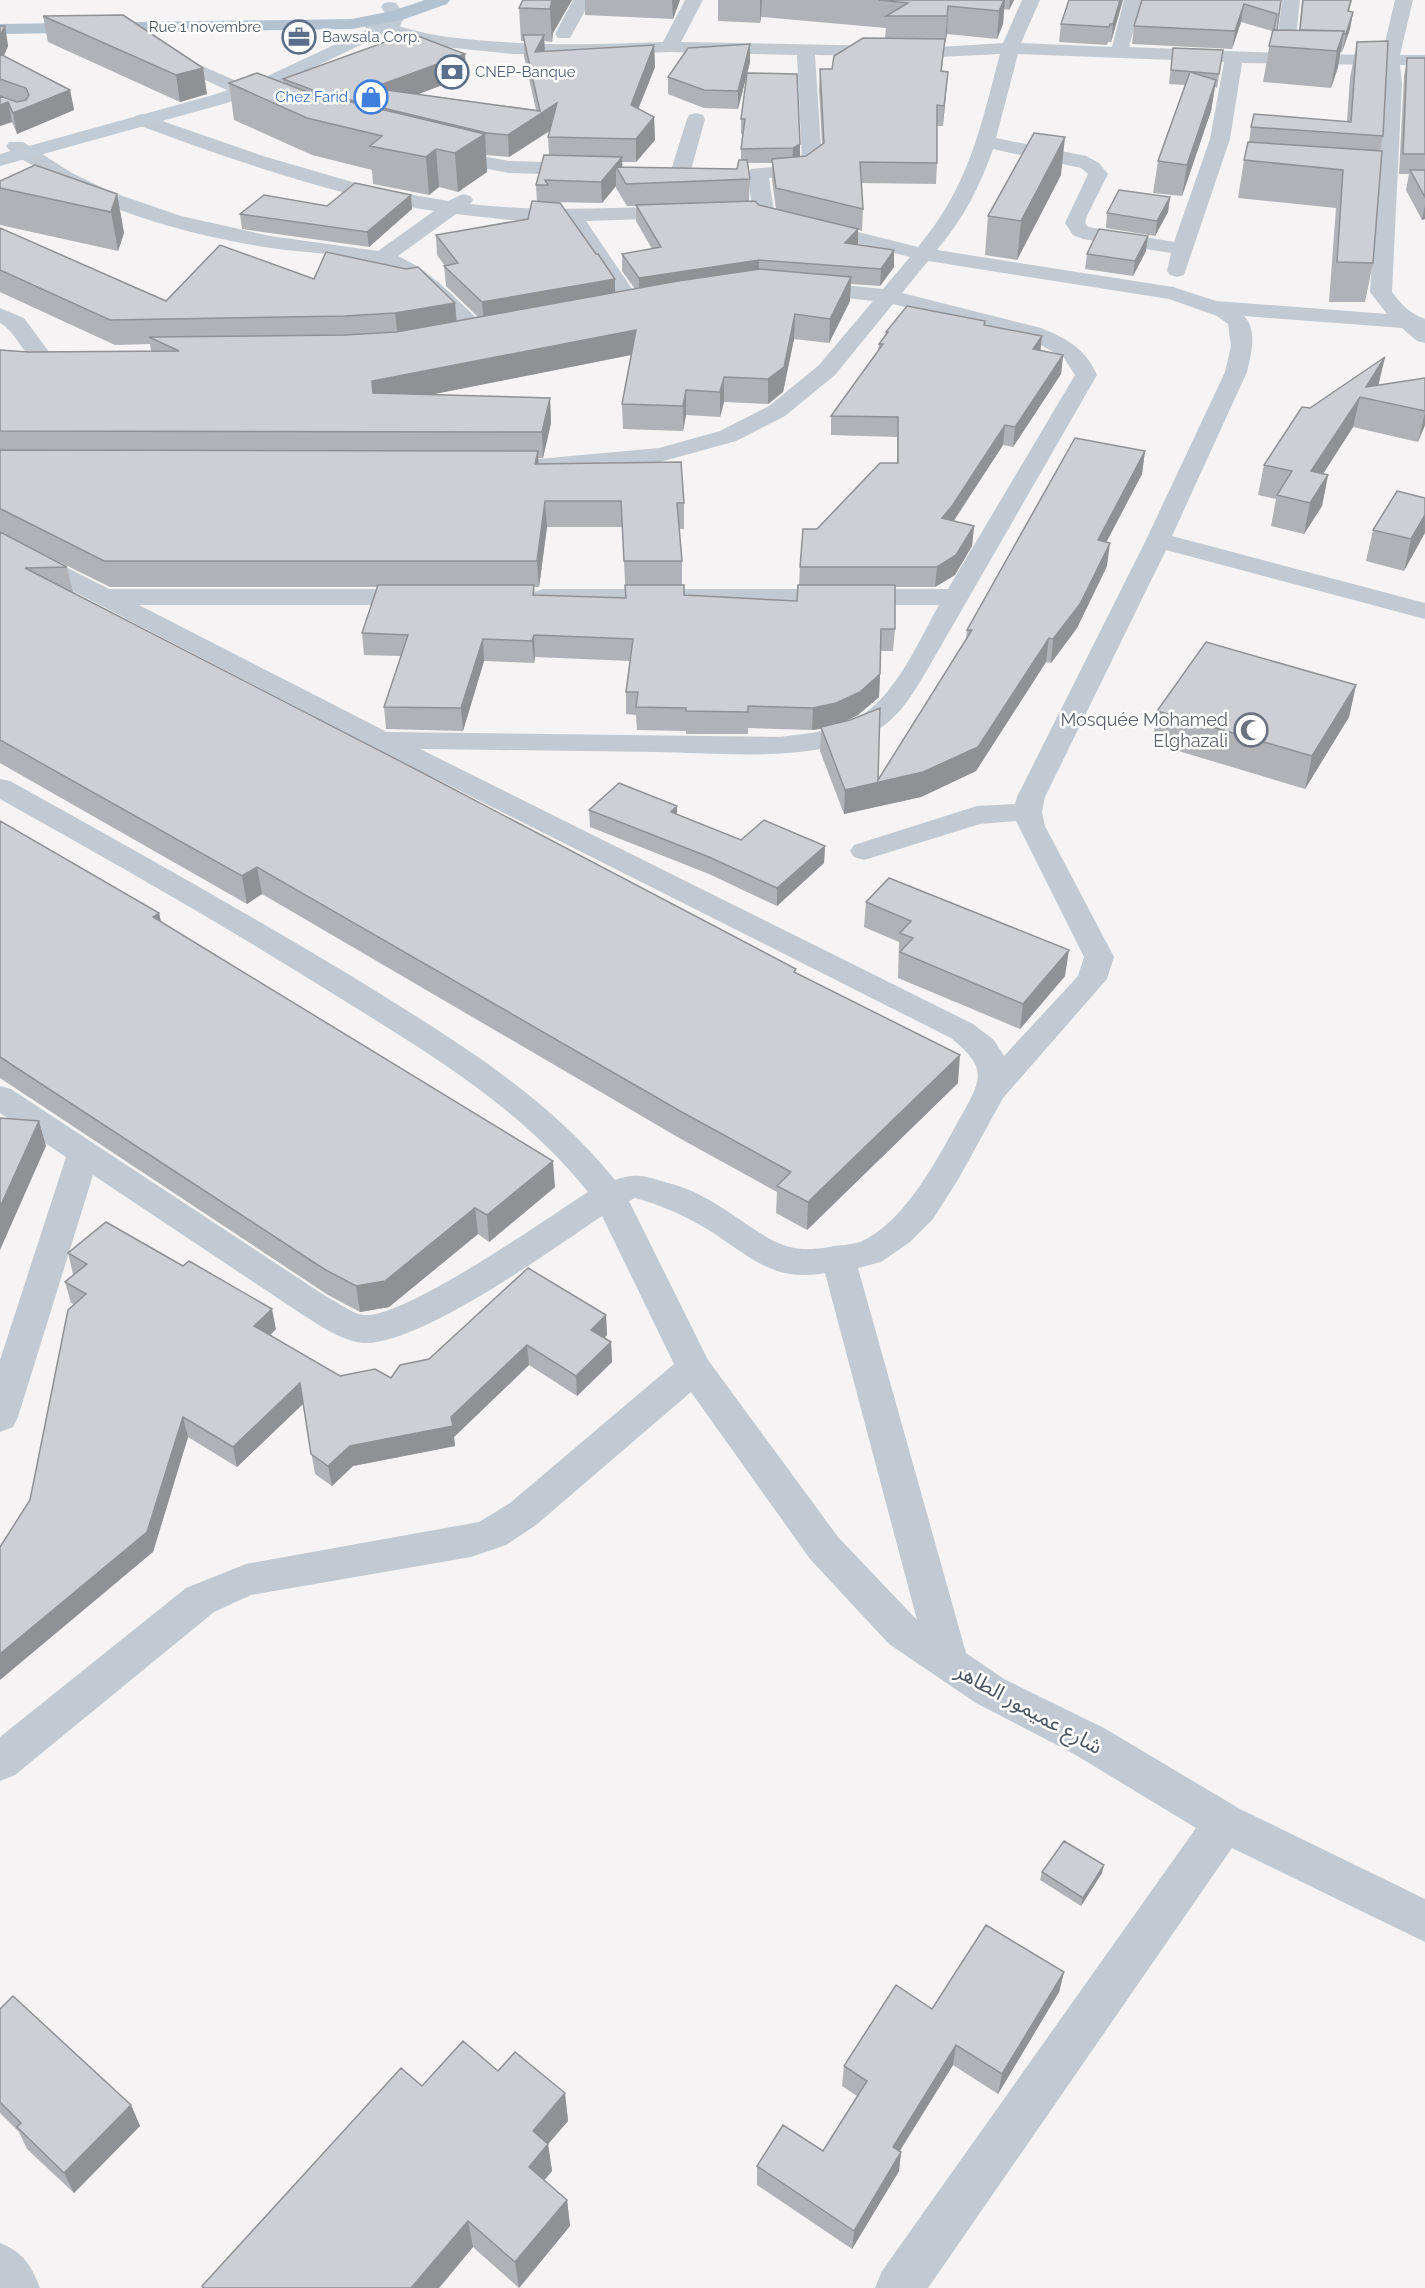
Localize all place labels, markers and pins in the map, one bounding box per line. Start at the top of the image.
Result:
office icon: Bawsala Corp. [281,19,317,55]
place label: Bawsala Corp. [322,28,420,46]
bank icon: CNEP-Banque [434,54,470,90]
place label: CNEP-Banque [475,63,576,81]
shop icon: Chez Farid [353,79,389,115]
place label: Chez Farid [275,88,348,106]
place label: Mosquée Mohamed Elghazali [1060,709,1228,751]
mosque icon: Mosquée Mohamed Elghazali [1233,712,1269,748]

